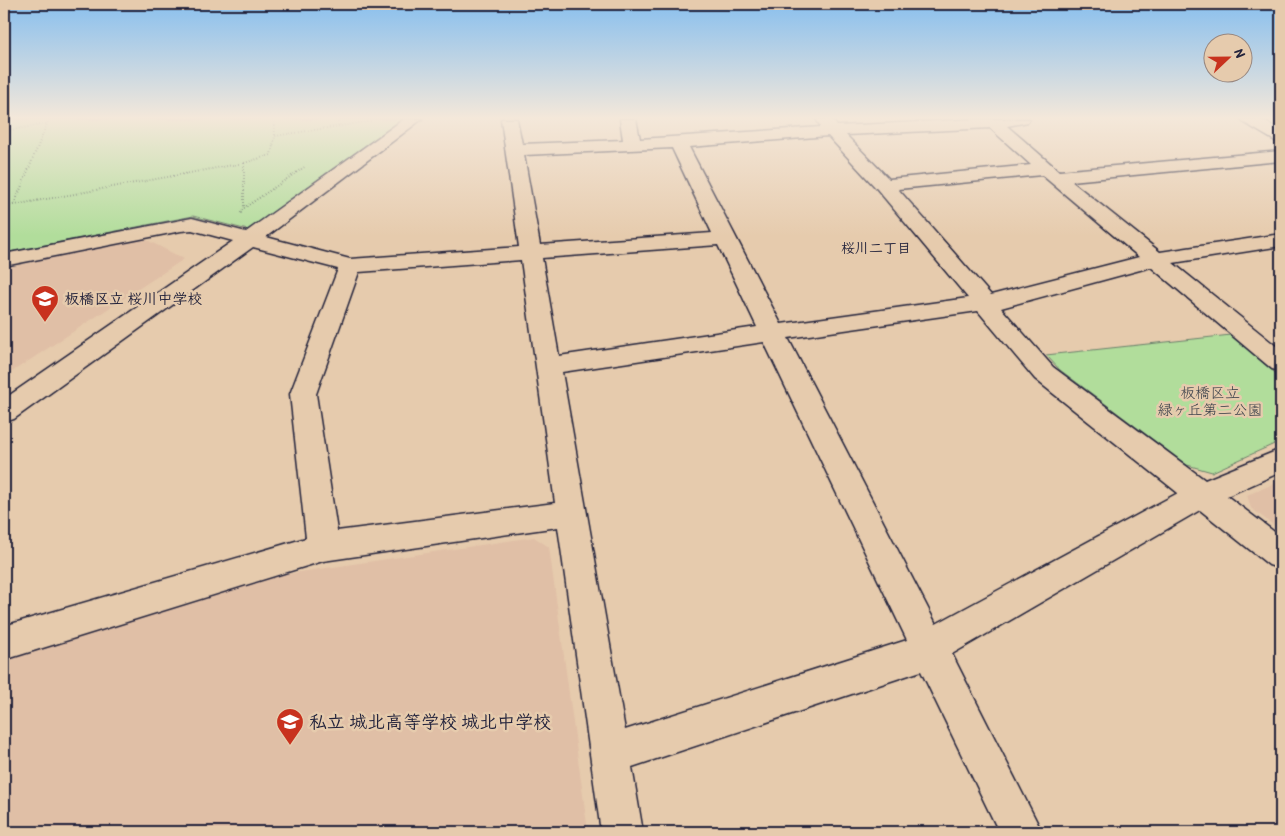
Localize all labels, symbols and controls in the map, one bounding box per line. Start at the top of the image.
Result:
north arrow [1202,32,1252,82]
text: N [1230,46,1251,60]
district label: 桜川二丁目 [841,238,911,257]
school or university icon: 板橋区立 桜川中学校 [30,284,60,323]
place label: 板橋区立 桜川中学校 [64,288,202,309]
park label: 板橋区立 緑ヶ丘第二公園 [1157,382,1263,420]
school or university icon: 私立 城北高等学校 城北中学校 [275,707,305,746]
place label: 私立 城北高等学校 城北中学校 [309,709,551,734]

